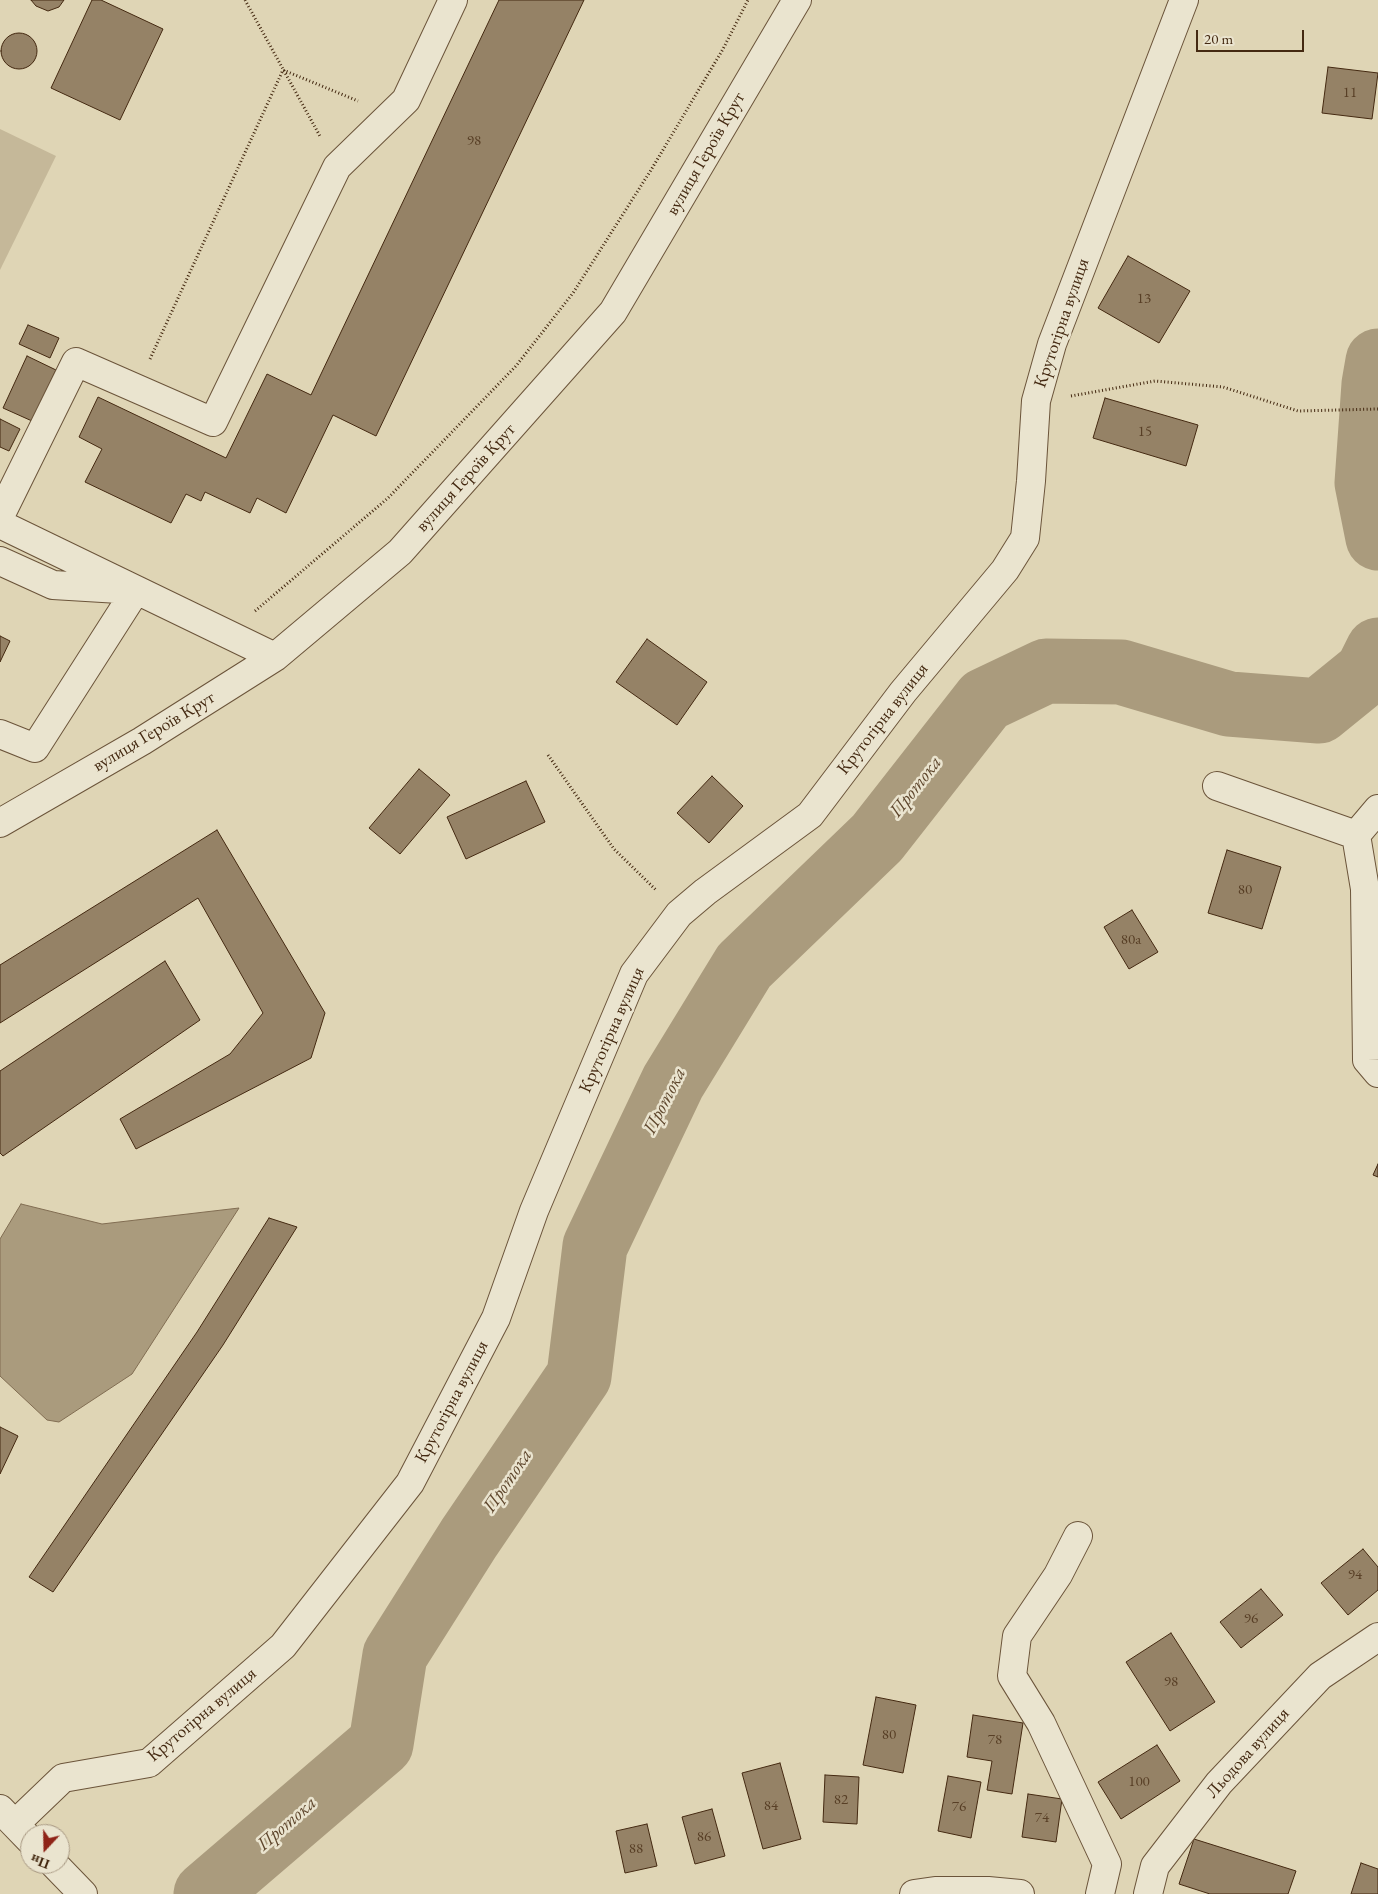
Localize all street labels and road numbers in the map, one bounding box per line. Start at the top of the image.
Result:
street label: вулиця Героїв Крут [662,89,750,219]
street label: Крутогірна вулиця [1030,255,1094,391]
street label: вулиця Героїв Крут [412,419,520,537]
street label: Крутогірна вулиця [833,659,933,779]
street label: вулиця Героїв Крут [89,687,219,777]
street label: Крутогірна вулиця [575,964,649,1096]
street label: Крутогірна вулиця [411,1337,493,1467]
street label: Крутогірна вулиця [143,1663,261,1767]
street label: Льодова вулиця [1202,1703,1294,1803]

